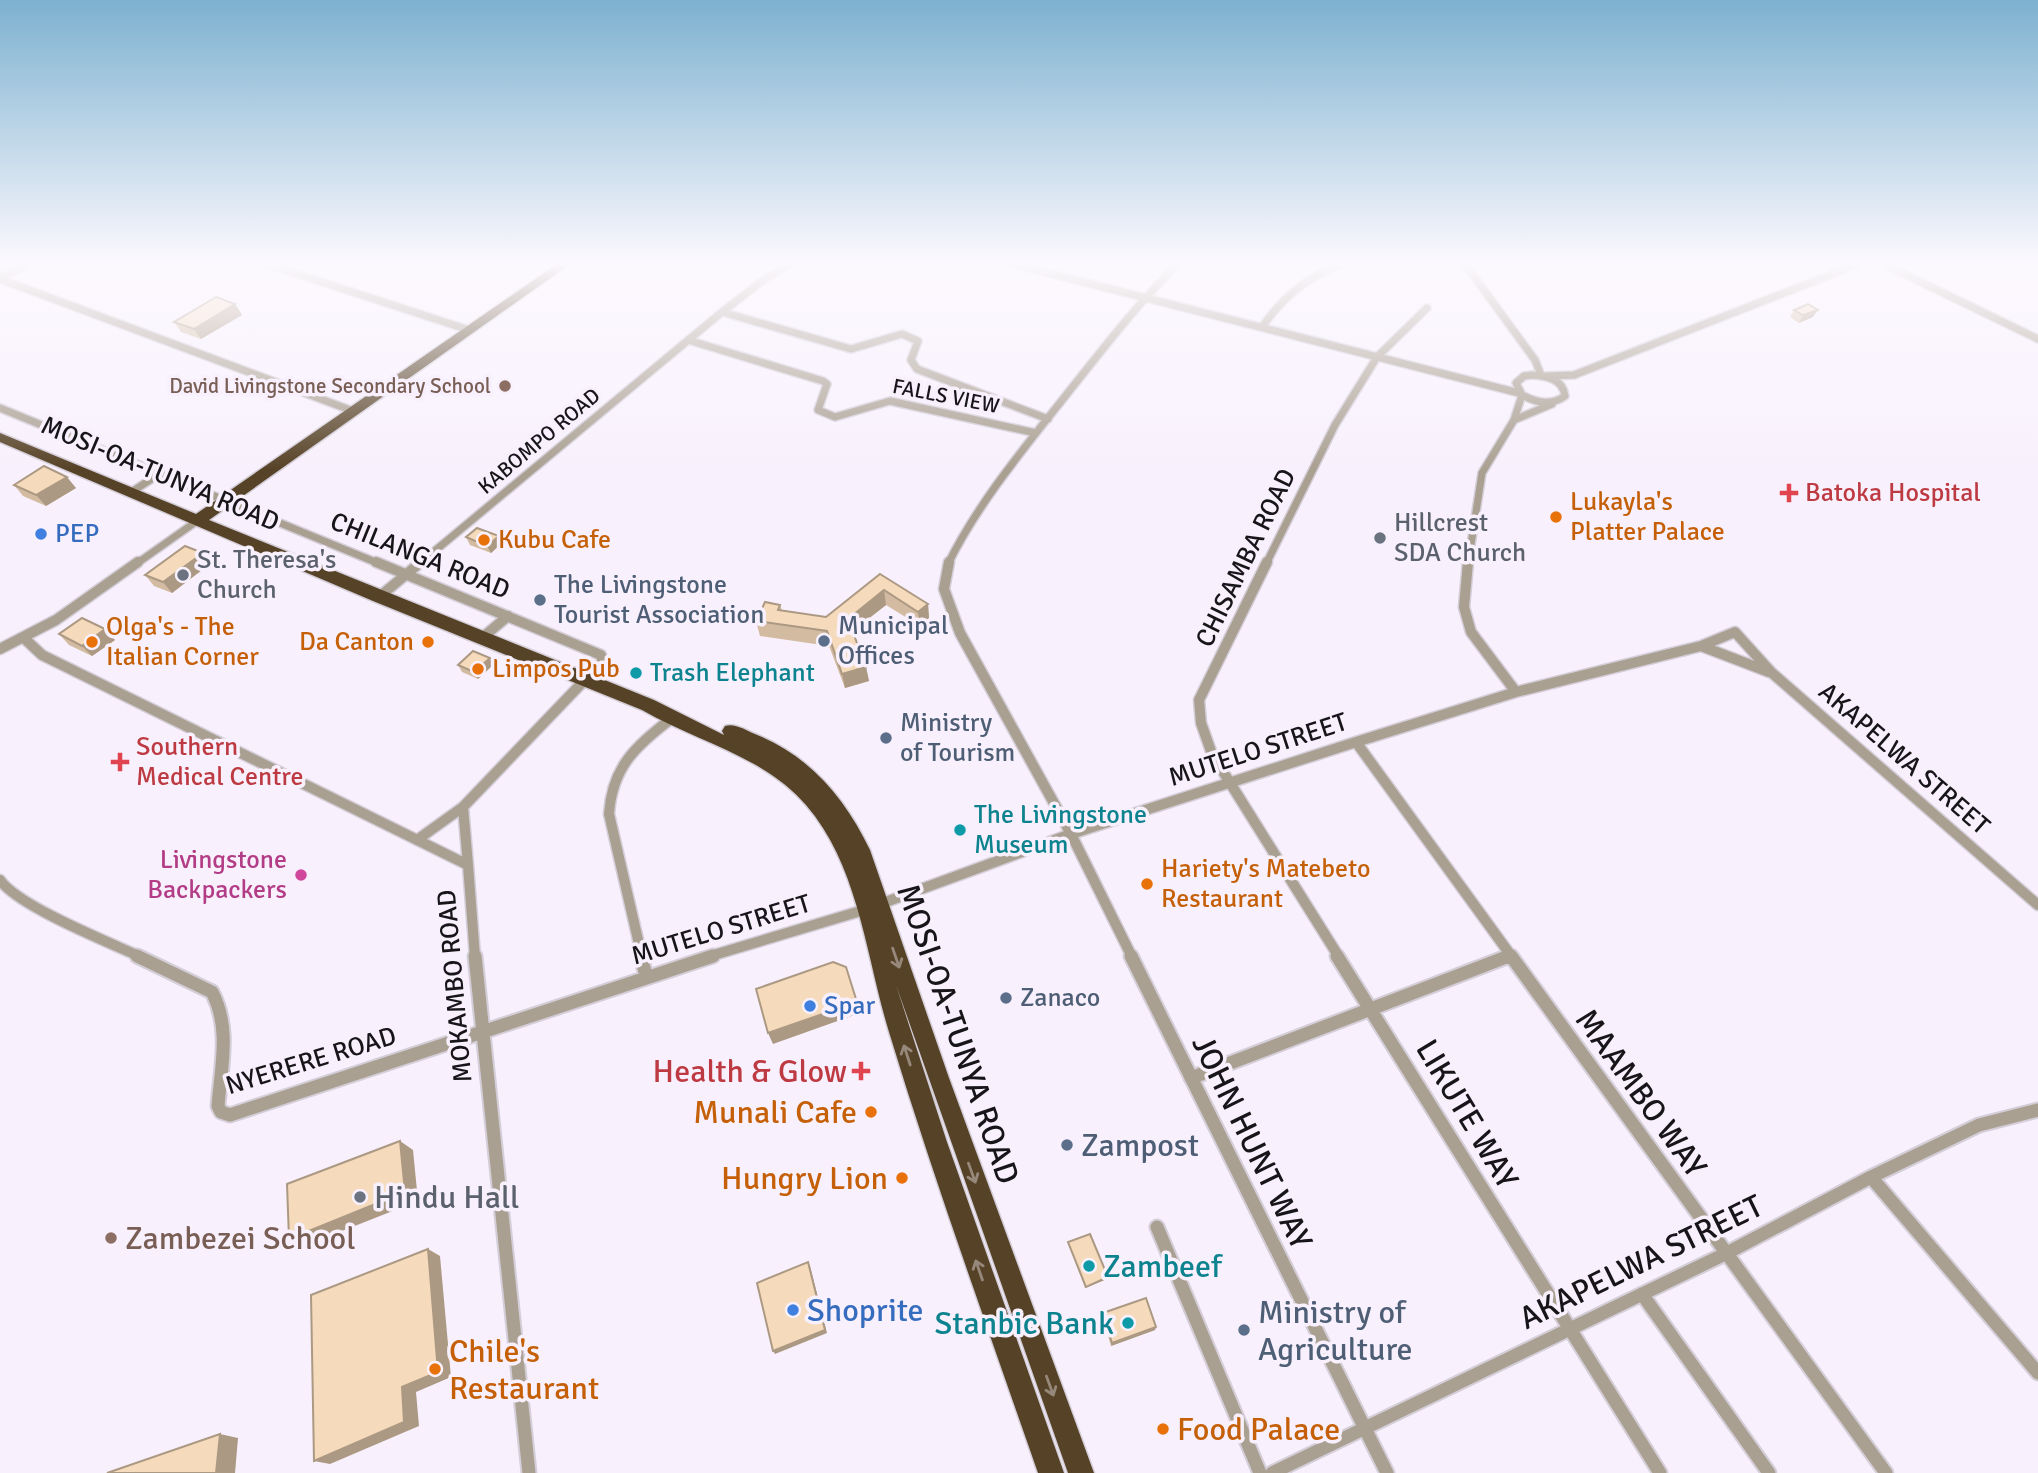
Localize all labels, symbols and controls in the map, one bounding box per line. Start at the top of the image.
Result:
place label: David Livingstone Secondary School [169,373,491,399]
street label: FALLS VIEW [890,373,1002,419]
marker: David Livingstone Secondary School [497,378,513,394]
street label: KABOMPO ROAD [473,382,605,500]
street label: MOSI-OA-TUNYA ROAD [36,409,284,539]
street label: CHISAMBA ROAD [1189,464,1303,652]
place label: Batoka Hospital [1805,477,1981,509]
marker: Batoka Hospital [1779,483,1799,503]
place label: Lukayla's Platter Palace [1570,486,1725,548]
street label: CHILANGA ROAD [326,505,514,607]
place label: Hillcrest SDA Church [1394,507,1526,569]
marker: Lukayla's Platter Palace [1548,509,1564,525]
place label: PEP [55,518,99,550]
place label: Kubu Cafe [498,524,611,556]
marker: PEP [33,526,49,542]
marker: Hillcrest SDA Church [1372,530,1388,546]
marker: Kubu Cafe [476,532,492,548]
place label: St. Theresa's Church [197,544,336,606]
marker: St. Theresa's Church [175,567,191,583]
place label: The Livingstone Tourist Association [554,569,764,631]
marker: The Livingstone Tourist Association [532,592,548,608]
place label: Municipal Offices [838,610,949,672]
place label: Olga's - The Italian Corner [106,611,259,673]
place label: Da Canton [299,626,414,658]
marker: Municipal Offices [816,633,832,649]
marker: Olga's - The Italian Corner [84,634,100,650]
marker: Da Canton [420,634,436,650]
place label: Limpos Pub [492,653,620,685]
place label: Trash Elephant [650,657,815,689]
marker: Limpos Pub [470,661,486,677]
marker: Trash Elephant [628,665,644,681]
street label: AKAPELWA STREET [1812,676,1996,842]
street label: MUTELO STREET [1165,706,1352,794]
place label: Ministry of Tourism [900,707,1015,769]
marker: Ministry of Tourism [878,730,894,746]
place label: Southern Medical Centre [136,731,303,793]
marker: Southern Medical Centre [110,752,130,772]
place label: The Livingstone Museum [974,799,1147,861]
marker: The Livingstone Museum [952,822,968,838]
place label: Livingstone Backpackers [147,844,287,906]
place label: Hariety's Matebeto Restaurant [1161,853,1370,915]
marker: Livingstone Backpackers [293,867,309,883]
marker: Hariety's Matebeto Restaurant [1139,876,1155,892]
street label: MOSI-OA-TUNYA ROAD [888,879,1028,1189]
street label: MUTELO STREET [627,887,815,972]
street label: MOKAMBO ROAD [431,888,479,1084]
one-way arrow [891,947,903,969]
place label: Zanaco [1020,982,1100,1014]
place label: Spar [824,990,875,1022]
marker: Zanaco [998,990,1014,1006]
marker: Spar [802,998,818,1014]
street label: MAAMBO WAY [1567,1001,1715,1185]
street label: NYERERE ROAD [222,1020,400,1102]
street label: JOHN HUNT WAY [1183,1029,1321,1255]
street label: LIKUTE WAY [1407,1032,1527,1196]
one-way arrow [899,1044,912,1066]
place label: Health & Glow [653,1052,847,1091]
marker: Health & Glow [853,1063,869,1079]
place label: Munali Cafe [693,1093,857,1132]
marker: Munali Cafe [863,1104,879,1120]
place label: Zampost [1081,1126,1199,1165]
marker: Zampost [1059,1137,1075,1153]
place label: Hungry Lion [721,1159,888,1198]
one-way arrow [967,1161,980,1183]
marker: Hungry Lion [894,1170,910,1186]
place label: Hindu Hall [374,1178,519,1217]
street label: AKAPELWA STREET [1513,1186,1769,1338]
marker: Hindu Hall [352,1189,368,1205]
place label: Zambezei School [125,1219,356,1258]
marker: Zambezei School [103,1230,119,1246]
place label: Zambeef [1103,1247,1223,1286]
marker: Zambeef [1081,1258,1097,1274]
one-way arrow [972,1260,985,1281]
place label: Shoprite [807,1291,924,1330]
place label: Ministry of Agriculture [1258,1293,1413,1369]
marker: Shoprite [785,1302,801,1318]
place label: Stanbic Bank [935,1304,1114,1343]
marker: Stanbic Bank [1120,1315,1136,1331]
marker: Ministry of Agriculture [1236,1322,1252,1338]
place label: Chile's Restaurant [449,1332,599,1408]
marker: Chile's Restaurant [427,1361,443,1377]
one-way arrow [1045,1375,1057,1397]
place label: Food Palace [1177,1410,1340,1449]
marker: Food Palace [1155,1421,1171,1437]

